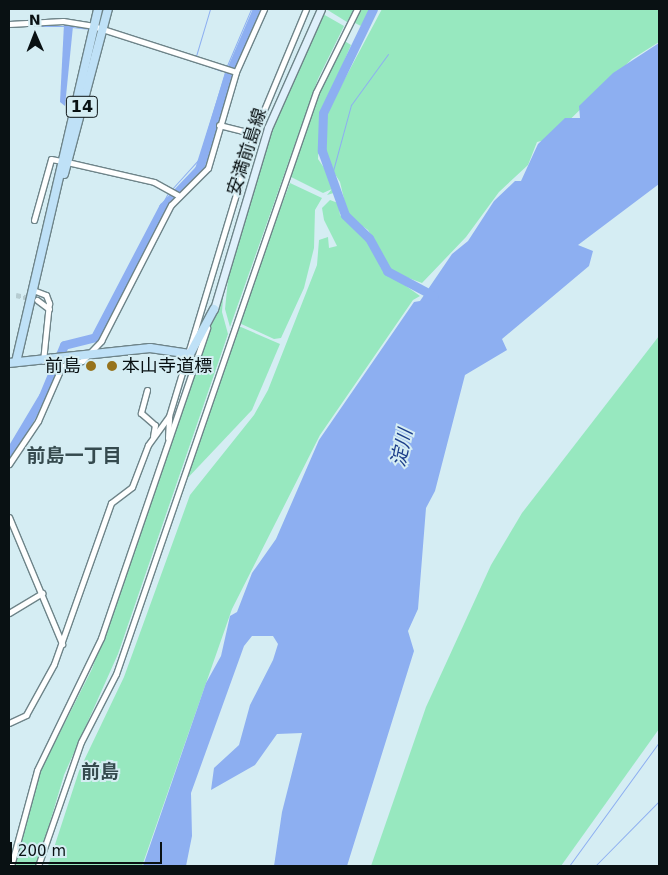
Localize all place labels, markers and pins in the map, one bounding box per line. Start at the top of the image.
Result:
place label: 前島 [45,355,81,377]
place label: 本山寺道標 [122,355,212,377]
marker: 前島 [85,360,97,372]
marker: 本山寺道標 [106,360,118,372]

